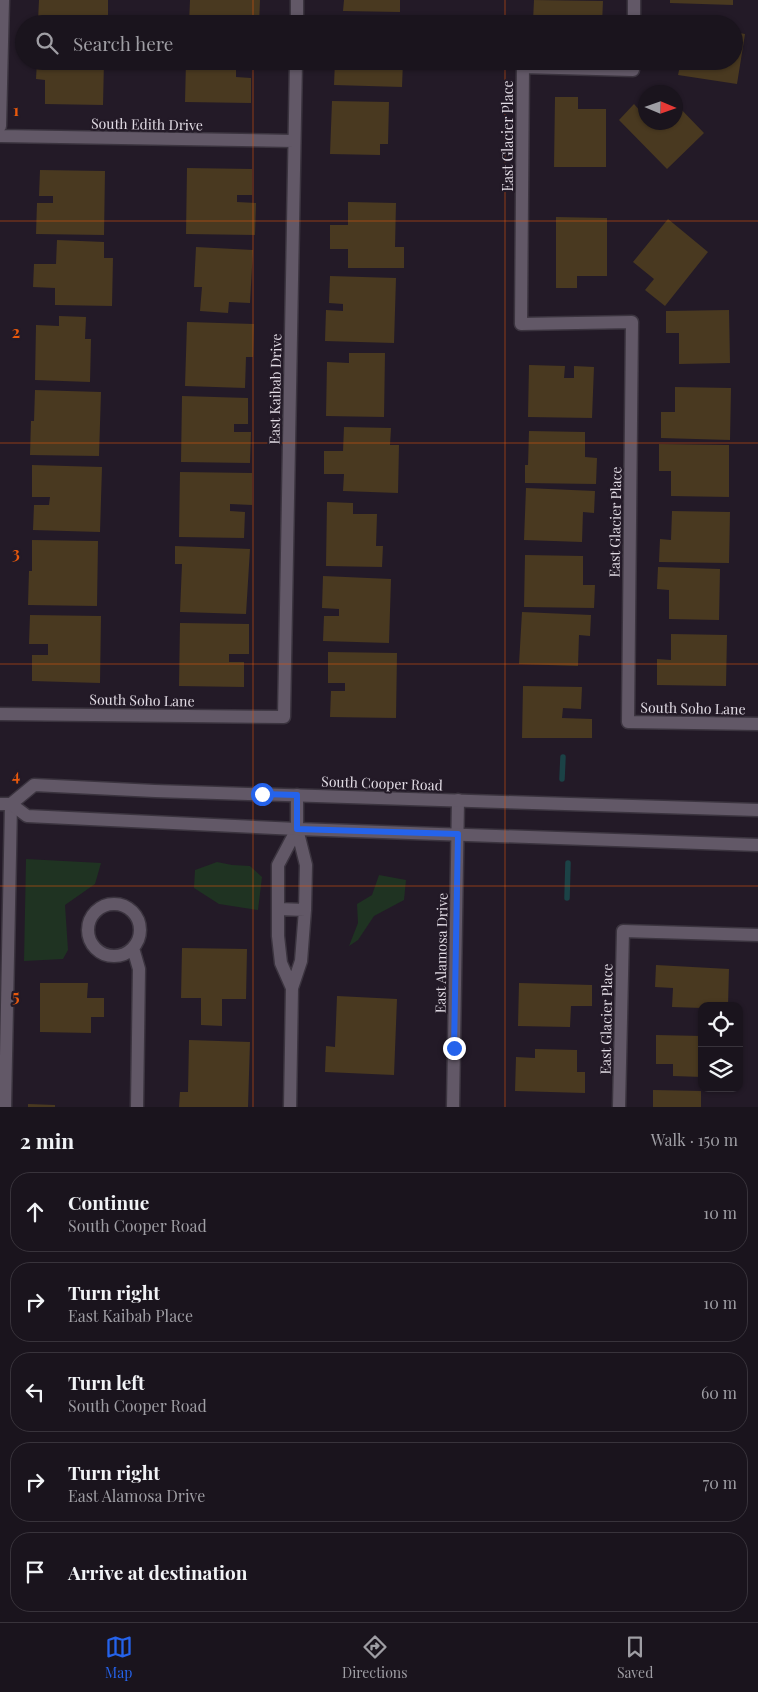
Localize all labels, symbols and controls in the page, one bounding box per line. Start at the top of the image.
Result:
search box [15,15,743,70]
icon: search [33,29,61,57]
text: Search here [73,30,173,56]
street label: East Glacier Place [498,80,517,192]
north arrow [638,85,683,130]
text: 1 [13,99,19,120]
street label: South Edith Drive [91,114,203,134]
text: 2 [12,321,20,342]
street label: East Kaibab Drive [265,333,285,445]
street label: East Glacier Place [605,466,625,578]
text: 3 [12,542,20,563]
street label: South Soho Lane [89,690,195,710]
street label: South Soho Lane [640,698,746,718]
text: 4 [12,764,20,785]
street label: South Cooper Road [321,771,443,795]
route start [251,783,274,806]
street label: East Alamosa Drive [430,893,452,1013]
street label: East Glacier Place [596,963,616,1075]
text: 5 [12,985,20,1006]
map controls [698,1002,743,1092]
button: locate [698,1002,743,1047]
route end [443,1037,466,1060]
button: layers [698,1047,743,1092]
text: 2 min [20,1126,74,1154]
text: Walk · 150 m [651,1129,738,1150]
text: Continue [68,1189,149,1215]
icon: ahead [21,1198,49,1226]
text: 10 m [703,1202,737,1223]
text: South Cooper Road [68,1215,207,1236]
text: Turn right [68,1279,160,1305]
icon: right [21,1288,49,1316]
text: 10 m [703,1292,737,1313]
text: East Kaibab Place [68,1305,193,1326]
text: Turn left [68,1369,145,1395]
icon: left [21,1378,49,1406]
text: 60 m [701,1382,737,1403]
text: South Cooper Road [68,1395,207,1416]
text: Turn right [68,1459,160,1485]
icon: right [21,1468,49,1496]
text: 70 m [703,1472,737,1493]
text: East Alamosa Drive [68,1485,205,1506]
icon: arrive [21,1558,49,1586]
text: Arrive at destination [68,1559,248,1585]
tab: Map [105,1633,133,1682]
tab: Directions [342,1633,408,1682]
tab: Saved [617,1633,653,1682]

